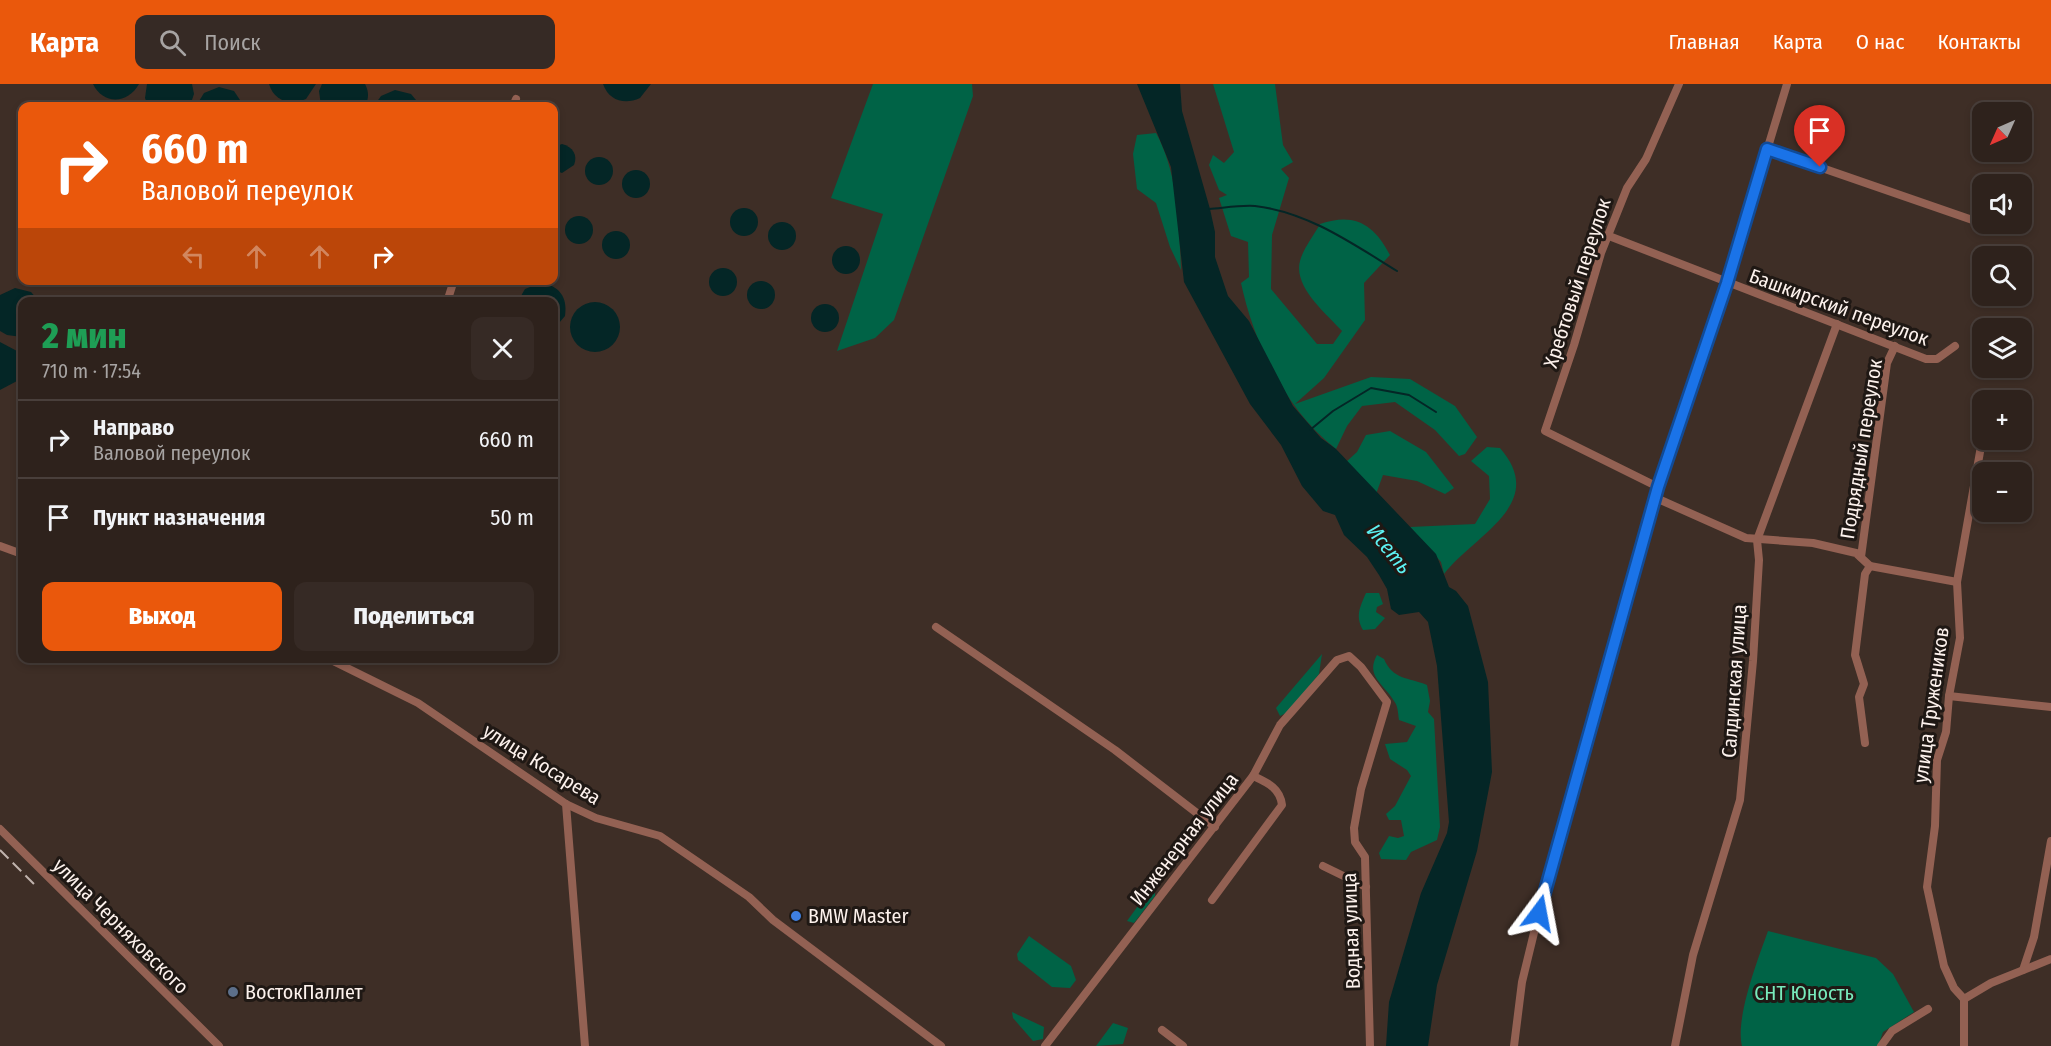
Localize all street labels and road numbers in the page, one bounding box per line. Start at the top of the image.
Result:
street label: Хребтовый переулок [1538,195,1616,371]
street label: Башкирский переулок [1746,263,1933,351]
street label: Подрядный переулок [1835,357,1887,541]
street label: Салдинская улица [1717,604,1751,758]
street label: улица Тружеников [1908,625,1954,785]
street label: улица Косарева [479,718,605,810]
street label: Инженерная улица [1125,768,1243,910]
street label: улица Черняховского [48,853,194,999]
street label: Водная улица [1337,872,1365,990]

